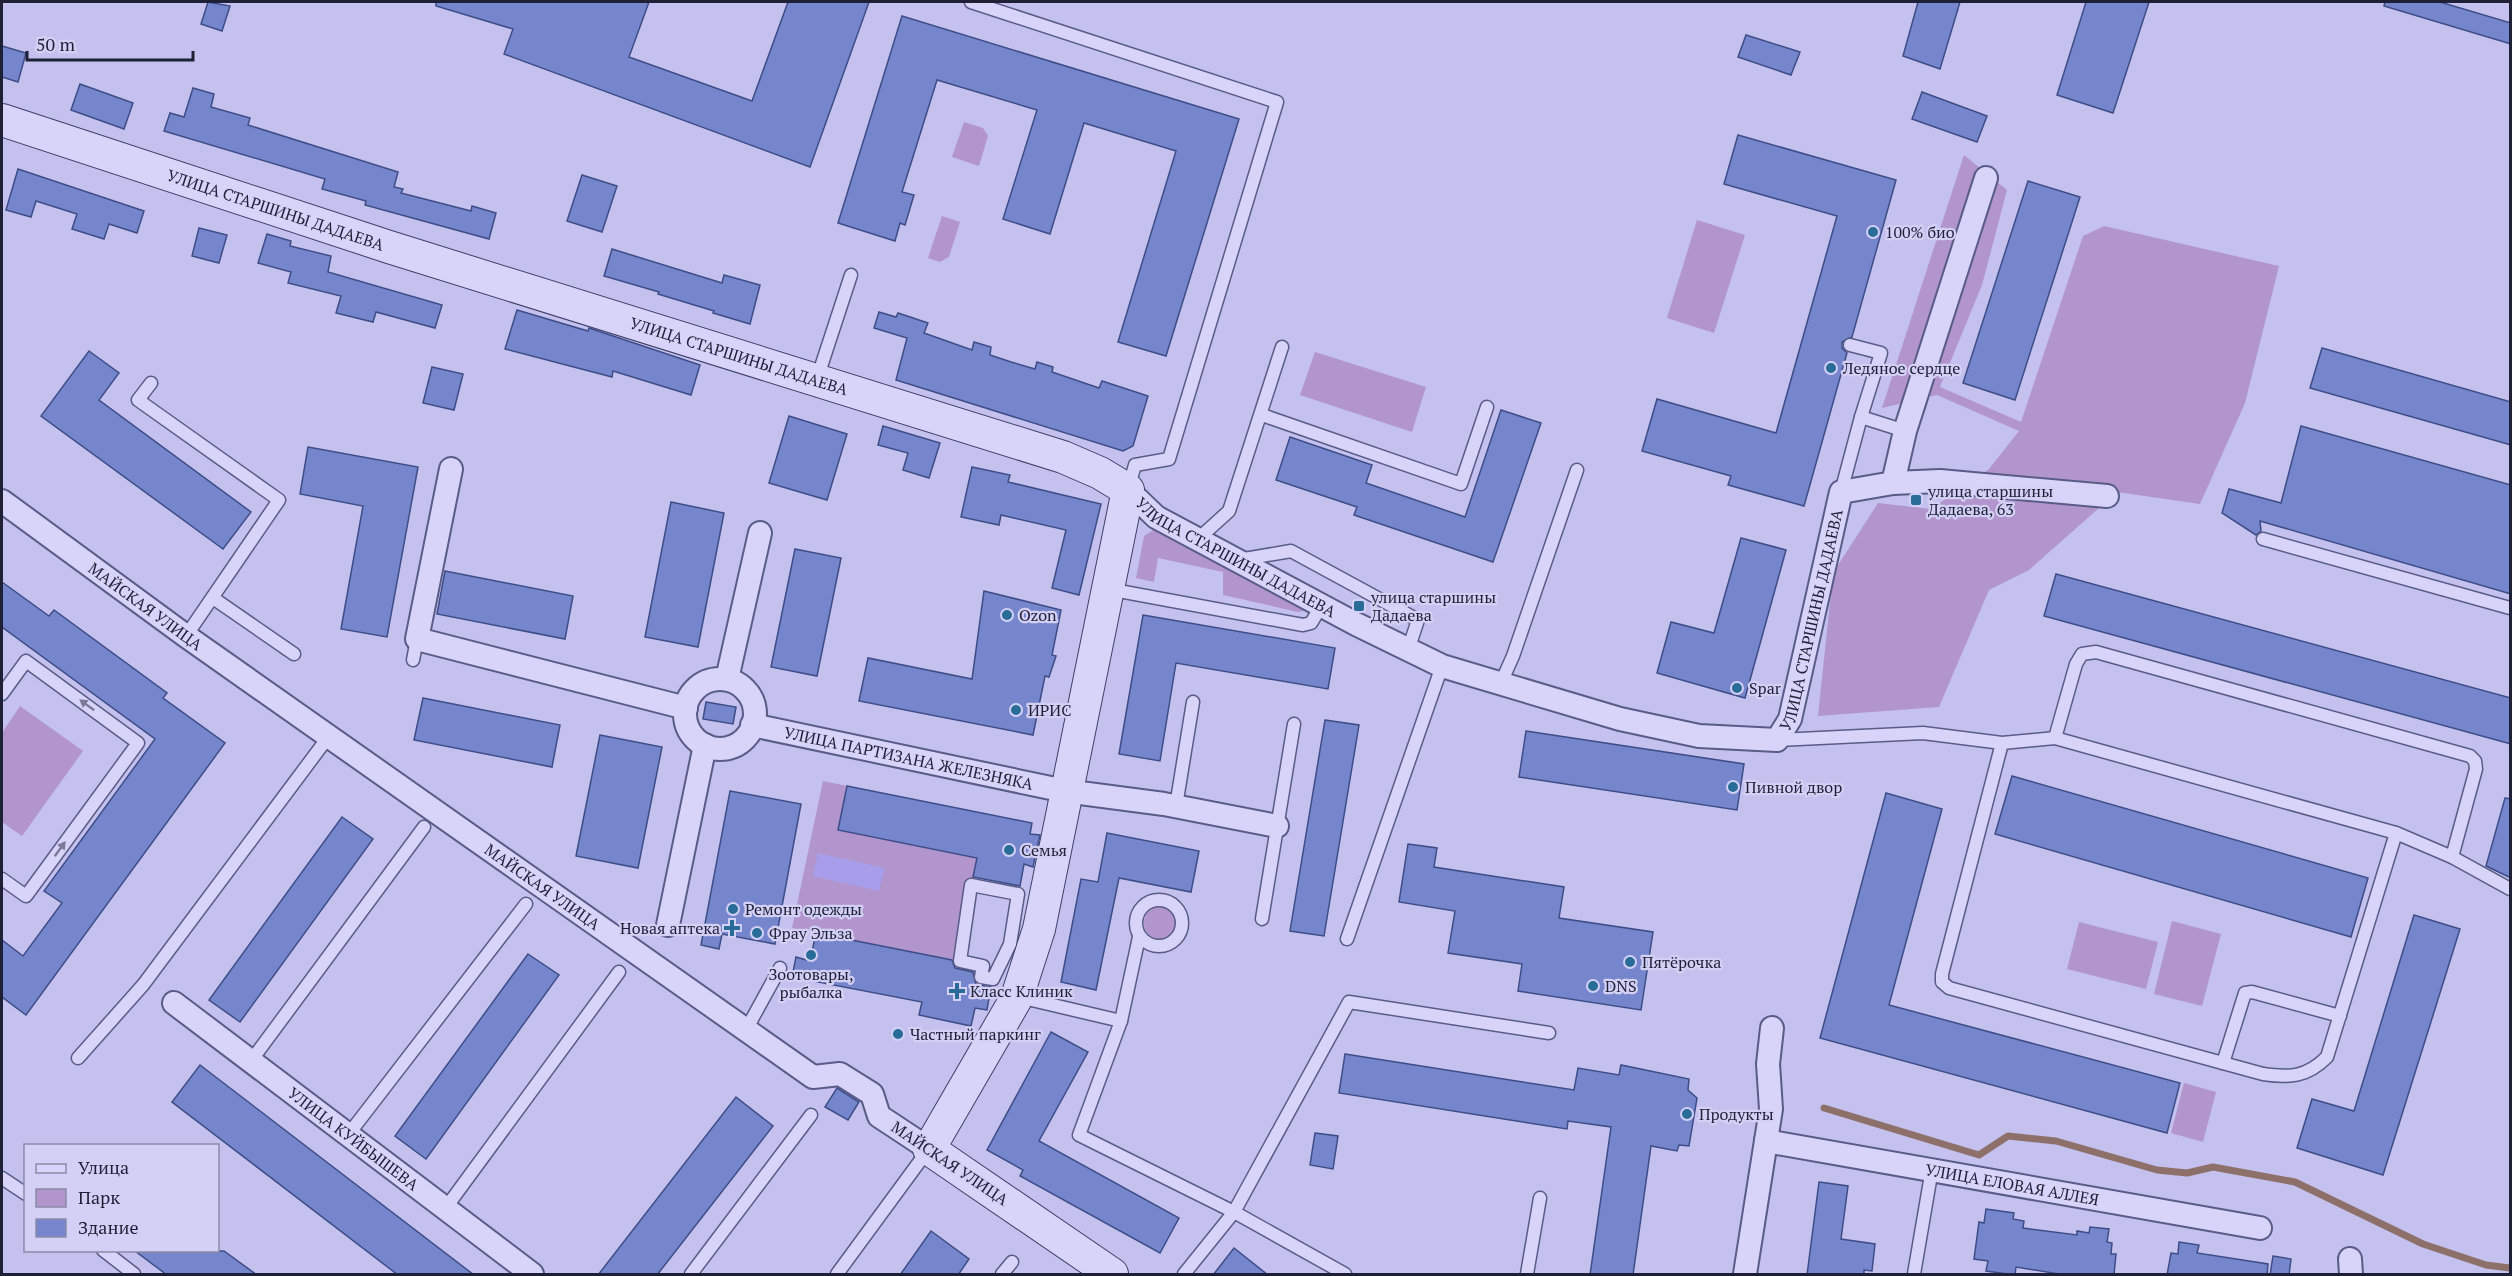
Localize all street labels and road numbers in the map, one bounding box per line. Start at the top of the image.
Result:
street label: УЛИЦА СТАРШИНЫ ДАДАЕВА [164,164,387,256]
street label: УЛИЦА СТАРШИНЫ ДАДАЕВА [627,312,851,400]
street label: УЛИЦА СТАРШИНЫ ДАДАЕВА [1131,492,1340,622]
street label: УЛИЦА СТАРШИНЫ ДАДАЕВА [1774,507,1848,735]
street label: МАЙСКАЯ УЛИЦА [84,557,207,655]
street label: УЛИЦА ПАРТИЗАНА ЖЕЛЕЗНЯКА [782,721,1035,795]
street label: МАЙСКАЯ УЛИЦА [480,838,605,935]
street label: УЛИЦА КУЙБЫШЕВА [283,1082,423,1196]
street label: МАЙСКАЯ УЛИЦА [887,1116,1013,1210]
street label: УЛИЦА ЕЛОВАЯ АЛЛЕЯ [1924,1158,2101,1210]

